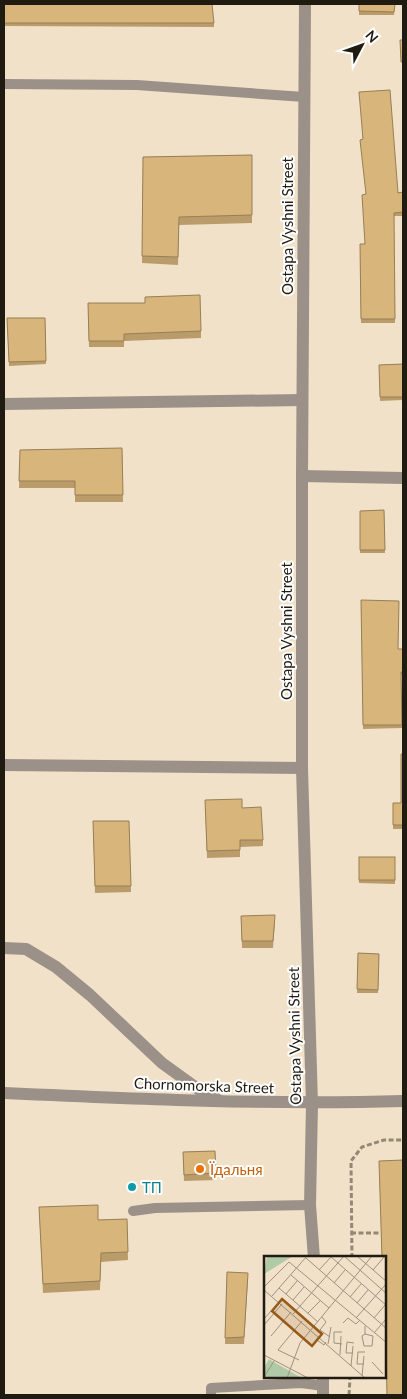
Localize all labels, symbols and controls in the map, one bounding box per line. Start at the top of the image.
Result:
north arrow [337,20,387,70]
text: N [362,26,382,46]
street label: Ostapa Vyshni Street [278,156,296,295]
street label: Ostapa Vyshni Street [277,561,295,700]
street label: Ostapa Vyshni Street [284,966,304,1105]
street label: Chornomorska Street [134,1074,275,1096]
place label: Їдальня [209,1160,263,1178]
marker: Їдальня [194,1163,206,1175]
place label: ТП [142,1178,162,1196]
marker: ТП [126,1181,138,1193]
inset map [264,1256,387,1379]

